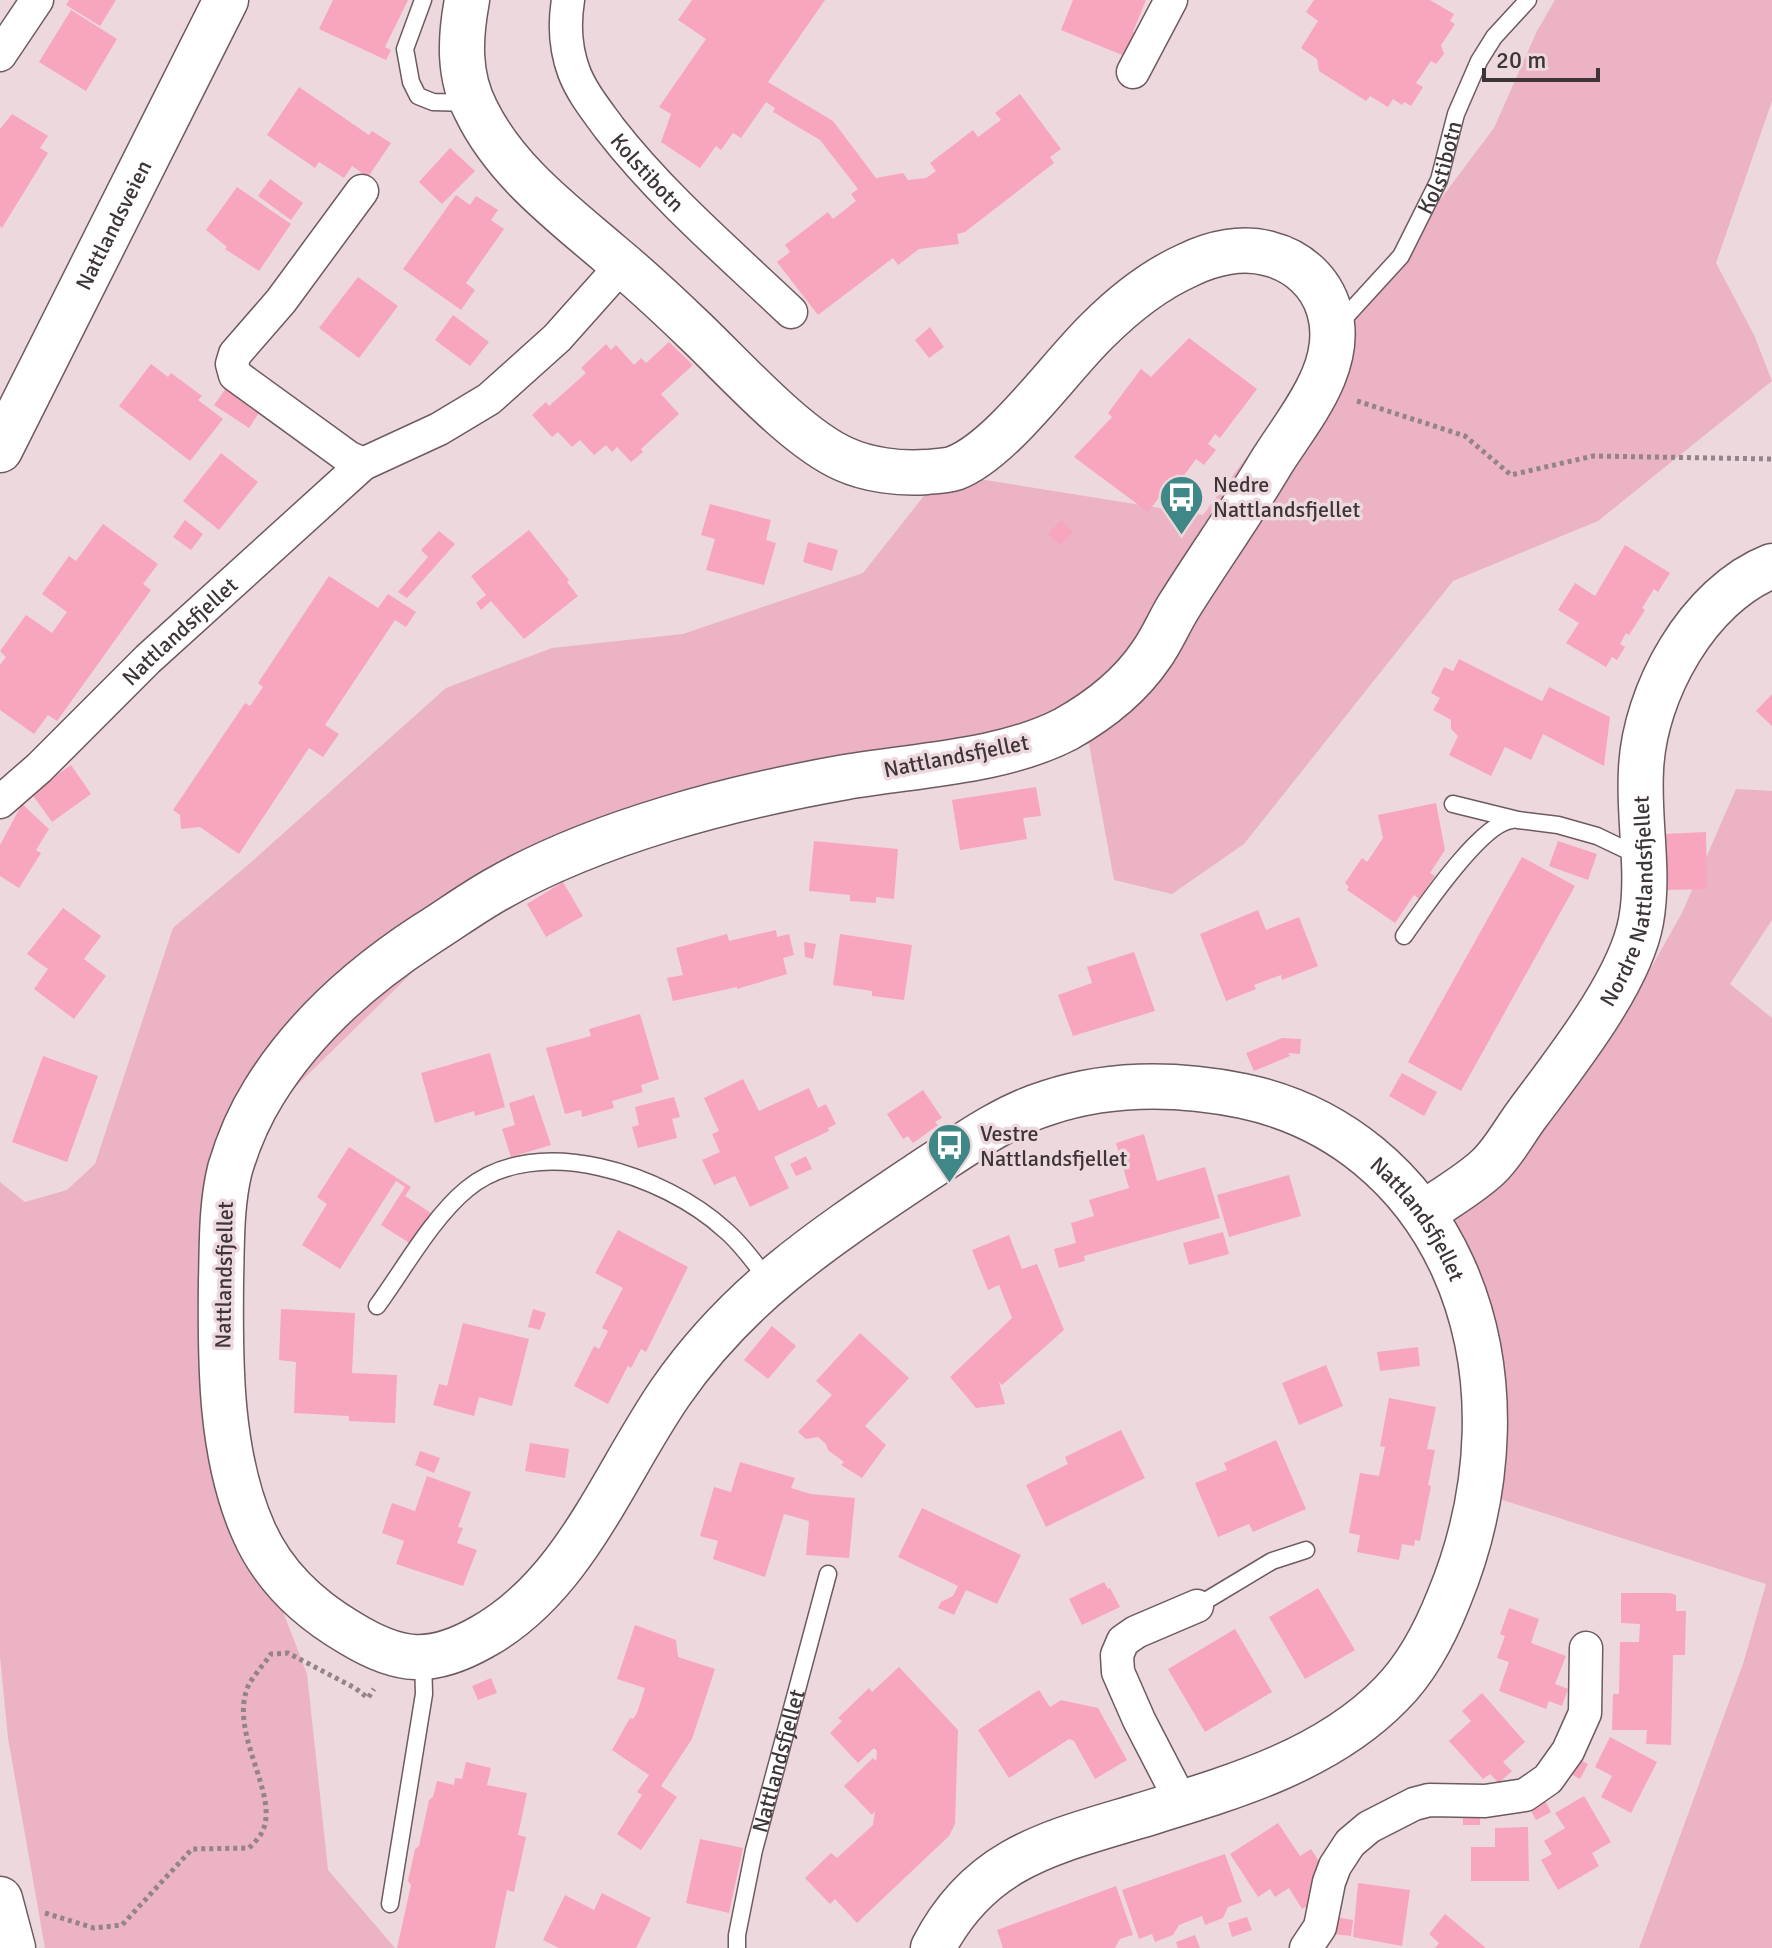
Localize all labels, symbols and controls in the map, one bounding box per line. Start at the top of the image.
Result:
scale bar [1484,32,1598,82]
text: 20 m [1496,45,1546,75]
street label: Kolstibotn [1411,118,1467,218]
street label: Kolstibotn [605,128,690,217]
street label: Nattlandsveien [69,155,157,294]
place label: Nedre Nattlandsfjellet [1213,471,1361,523]
bus stop icon: Nedre Nattlandsfjellet [1158,473,1206,536]
street label: Nattlandsfjellet [116,571,243,691]
street label: Nattlandsfjellet [881,729,1031,783]
street label: Nordre Nattlandsfjellet [1593,795,1658,1011]
place label: Vestre Nattlandsfjellet [980,1120,1128,1172]
bus stop icon: Vestre Nattlandsfjellet [925,1122,973,1185]
street label: Nattlandsfjellet [1365,1151,1471,1285]
street label: Nattlandsfjellet [209,1201,239,1349]
street label: Nattlandsfjellet [746,1686,810,1835]

